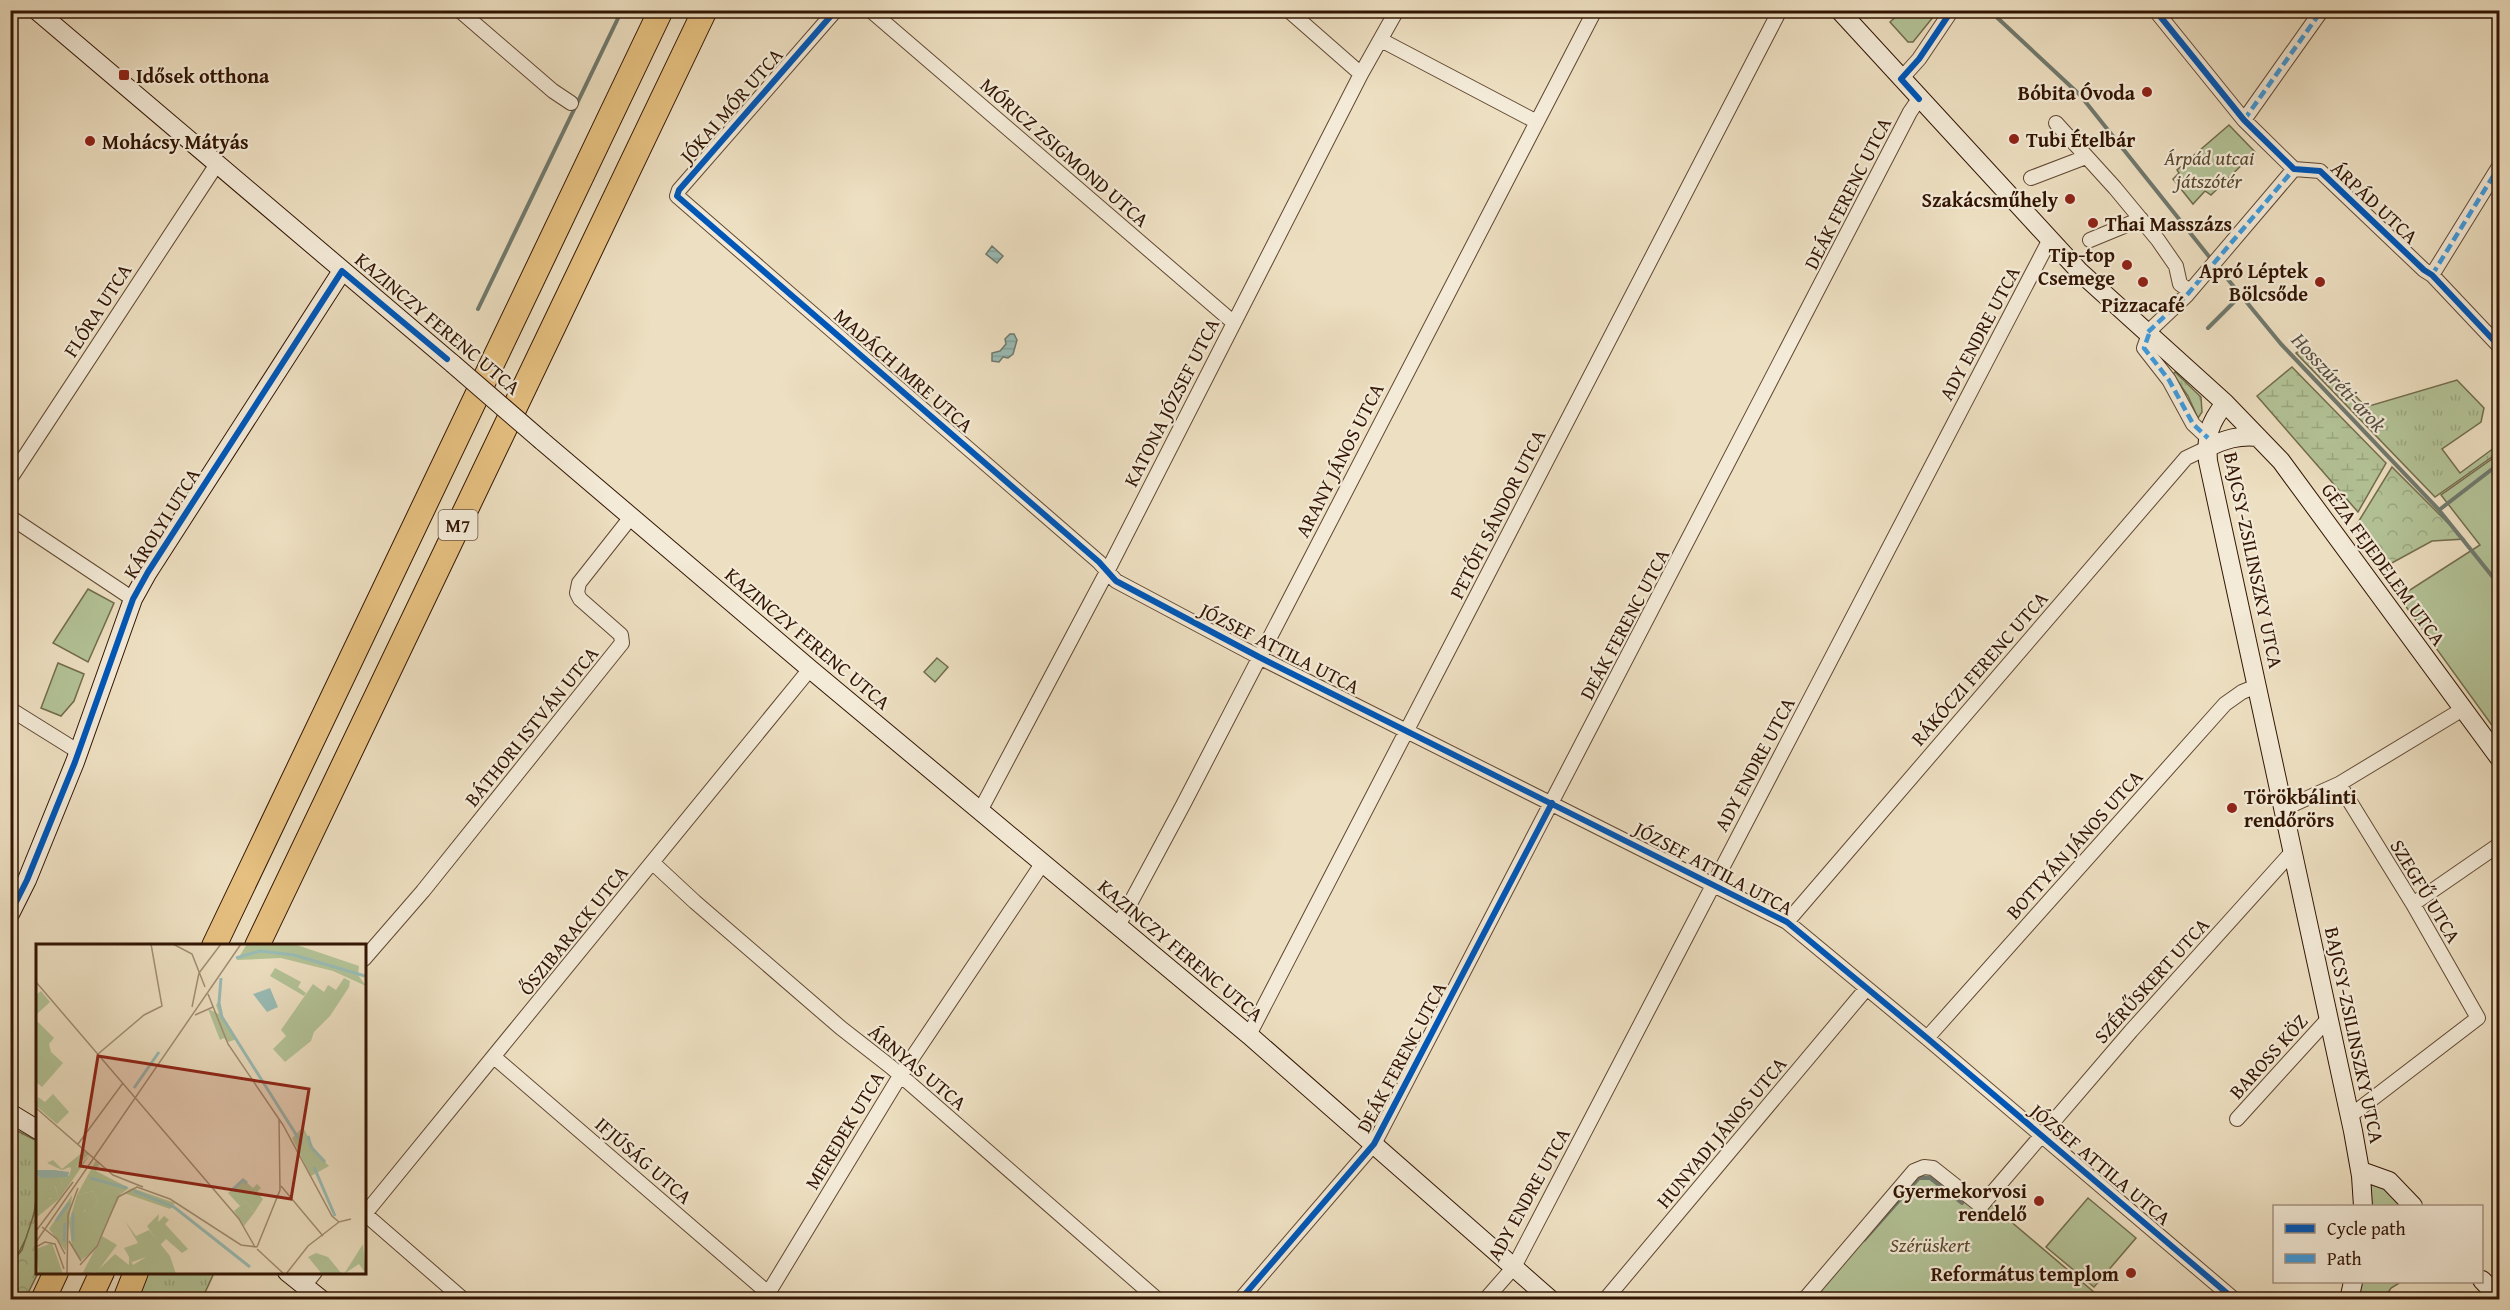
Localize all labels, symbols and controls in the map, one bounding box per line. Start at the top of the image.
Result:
street label: JÓKAI MÓR UTCA [671,41,789,171]
place label: Idősek otthona [136,61,270,90]
marker: Idősek otthona [117,68,131,82]
street label: MÓRICZ ZSIGMOND UTCA [974,70,1156,234]
place label: Bóbita Óvoda [2018,78,2136,107]
marker: Bóbita Óvoda [2140,85,2154,99]
street label: DEÁK FERENC UTCA [1796,112,1898,274]
place label: Tubi Ételbár [2026,125,2136,154]
place label: Mohácsy Mátyás [102,127,249,156]
marker: Tubi Ételbár [2007,132,2021,146]
marker: Mohácsy Mátyás [83,134,97,148]
park label: Árpád utcai játszótér [2163,143,2254,195]
street label: ÁRPÁD UTCA [2325,154,2425,250]
place label: Szakácsműhely [1922,185,2059,214]
marker: Szakácsműhely [2063,192,2077,206]
place label: Thai Masszázs [2105,209,2232,238]
marker: Thai Masszázs [2086,216,2100,230]
place label: Tip-top Csemege [2038,240,2115,292]
street label: KAZINCZY FERENC UTCA [349,245,527,401]
place label: Apró Léptek Bölcsőde [2199,256,2309,308]
street label: FLÓRA UTCA [56,257,138,363]
marker: Tip-top Csemege [2120,258,2134,272]
street label: ADY ENDRE UTCA [1931,261,2027,405]
marker: Pizzacafé [2136,275,2150,289]
marker: Apró Léptek Bölcsőde [2313,275,2327,289]
place label: Pizzacafé [2101,290,2185,319]
street label: MADÁCH IMRE UTCA [828,301,980,439]
street label: KATONA JÓZSEF UTCA [1116,313,1226,491]
water label: Hosszúréti-árok [2284,324,2394,439]
street label: ARANY JÁNOS UTCA [1288,378,1390,542]
street label: PETŐFI SÁNDOR UTCA [1442,424,1552,604]
street label: BAJCSY-ZSILINSZKY UTCA [2217,449,2291,671]
street label: KÁROLYI UTCA [115,462,207,584]
street label: GÉZA FEJEDELEM UTCA [2315,477,2453,651]
road number: M7 [438,510,478,540]
street label: DEÁK FERENC UTCA [1572,543,1676,705]
street label: KAZINCZY FERENC UTCA [719,560,897,716]
street label: RÁKÓCZI FERENC UTCA [1904,584,2054,752]
street label: JÓZSEF ATTILA UTCA [1192,594,1365,701]
street label: BÁTHORI ISTVÁN UTCA [457,640,605,812]
street label: ADY ENDRE UTCA [1706,692,1802,836]
street label: BOTTYÁN JÁNOS UTCA [1999,763,2149,925]
place label: Törökbálinti rendőrörs [2244,782,2357,834]
marker: Törökbálinti rendőrörs [2225,801,2239,815]
street label: JÓZSEF ATTILA UTCA [1627,812,1798,922]
street label: SZEGFŰ UTCA [2384,834,2468,948]
street label: ŐSZIBARACK UTCA [512,859,634,1001]
street label: KAZINCZY FERENC UTCA [1092,872,1270,1028]
street label: SZÉRŰSKERT UTCA [2087,911,2215,1049]
street label: BAJCSY-ZSILINSZKY UTCA [2318,924,2392,1146]
inset map [36,944,366,1274]
street label: DEÁK FERENC UTCA [1349,976,1453,1138]
street label: BAROSS KÖZ [2222,1007,2314,1105]
street label: ÁRNYAS UTCA [863,1017,973,1117]
street label: HUNYADI JÁNOS UTCA [1649,1050,1793,1214]
street label: MEREDEK UTCA [797,1065,891,1195]
street label: JÓZSEF ATTILA UTCA [2022,1094,2178,1232]
street label: IFJÚSÁG UTCA [589,1110,699,1210]
street label: ADY ENDRE UTCA [1479,1122,1577,1266]
place label: Gyermekorvosi rendelő [1893,1176,2027,1228]
marker: Gyermekorvosi rendelő [2032,1194,2046,1208]
legend [2273,1205,2483,1283]
text: Cycle path [2327,1215,2406,1242]
park label: Szérüskert [1890,1230,1971,1259]
text: Path [2327,1245,2362,1272]
place label: Református templom [1931,1259,2119,1288]
marker: Református templom [2124,1266,2138,1280]

